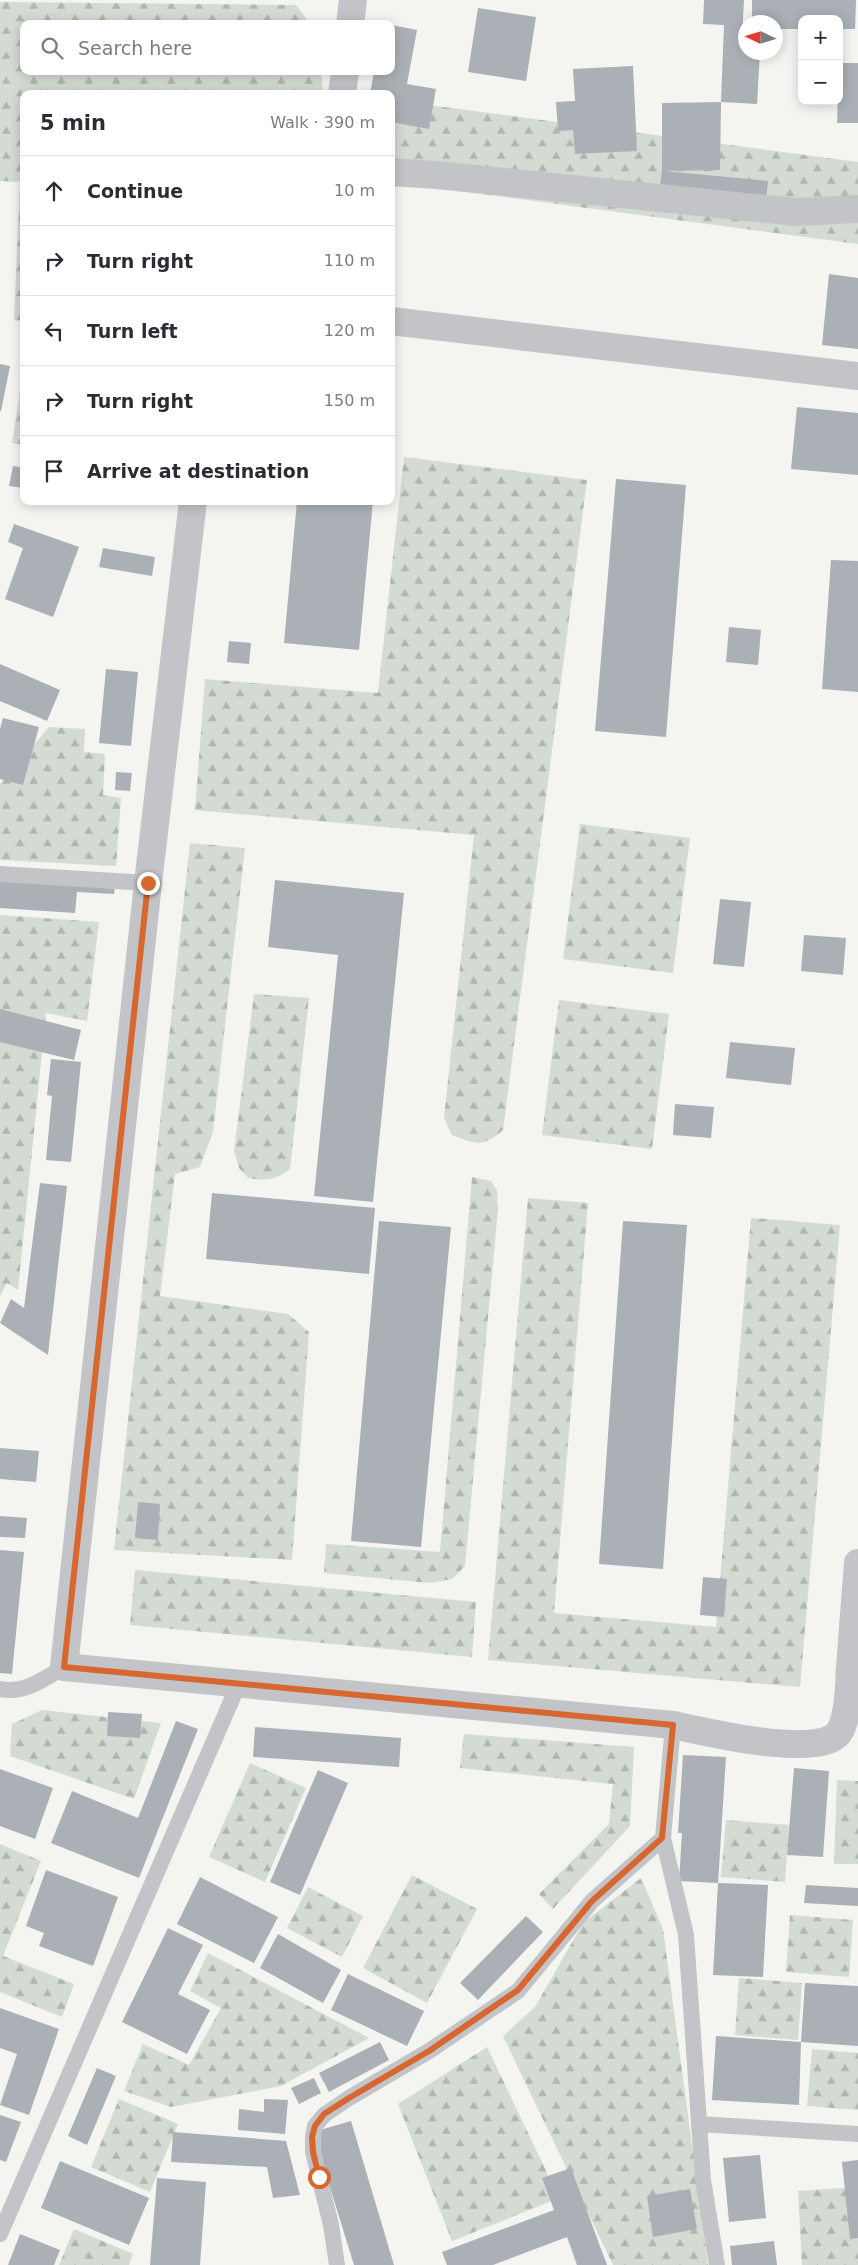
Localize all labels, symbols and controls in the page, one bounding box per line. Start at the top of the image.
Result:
north arrow [738,15,783,60]
map controls [798,15,843,105]
button: + [798,15,843,60]
search box [20,20,395,75]
icon: search [38,34,66,62]
text: Search here [78,37,192,59]
button: − [798,60,843,105]
text: 5 min [40,111,106,135]
text: Walk · 390 m [270,113,375,132]
icon: ahead [40,177,68,205]
text: Continue [87,180,183,202]
text: 10 m [334,181,375,200]
icon: right [40,247,68,275]
text: Turn right [87,250,193,272]
text: 110 m [324,251,375,270]
icon: left [40,317,68,345]
text: Turn left [87,320,178,342]
text: 120 m [324,321,375,340]
icon: right [40,387,68,415]
text: Turn right [87,390,193,412]
text: 150 m [324,391,375,410]
icon: arrive [40,457,68,485]
text: Arrive at destination [87,460,309,482]
route end [137,872,160,895]
route start [308,2166,331,2189]

